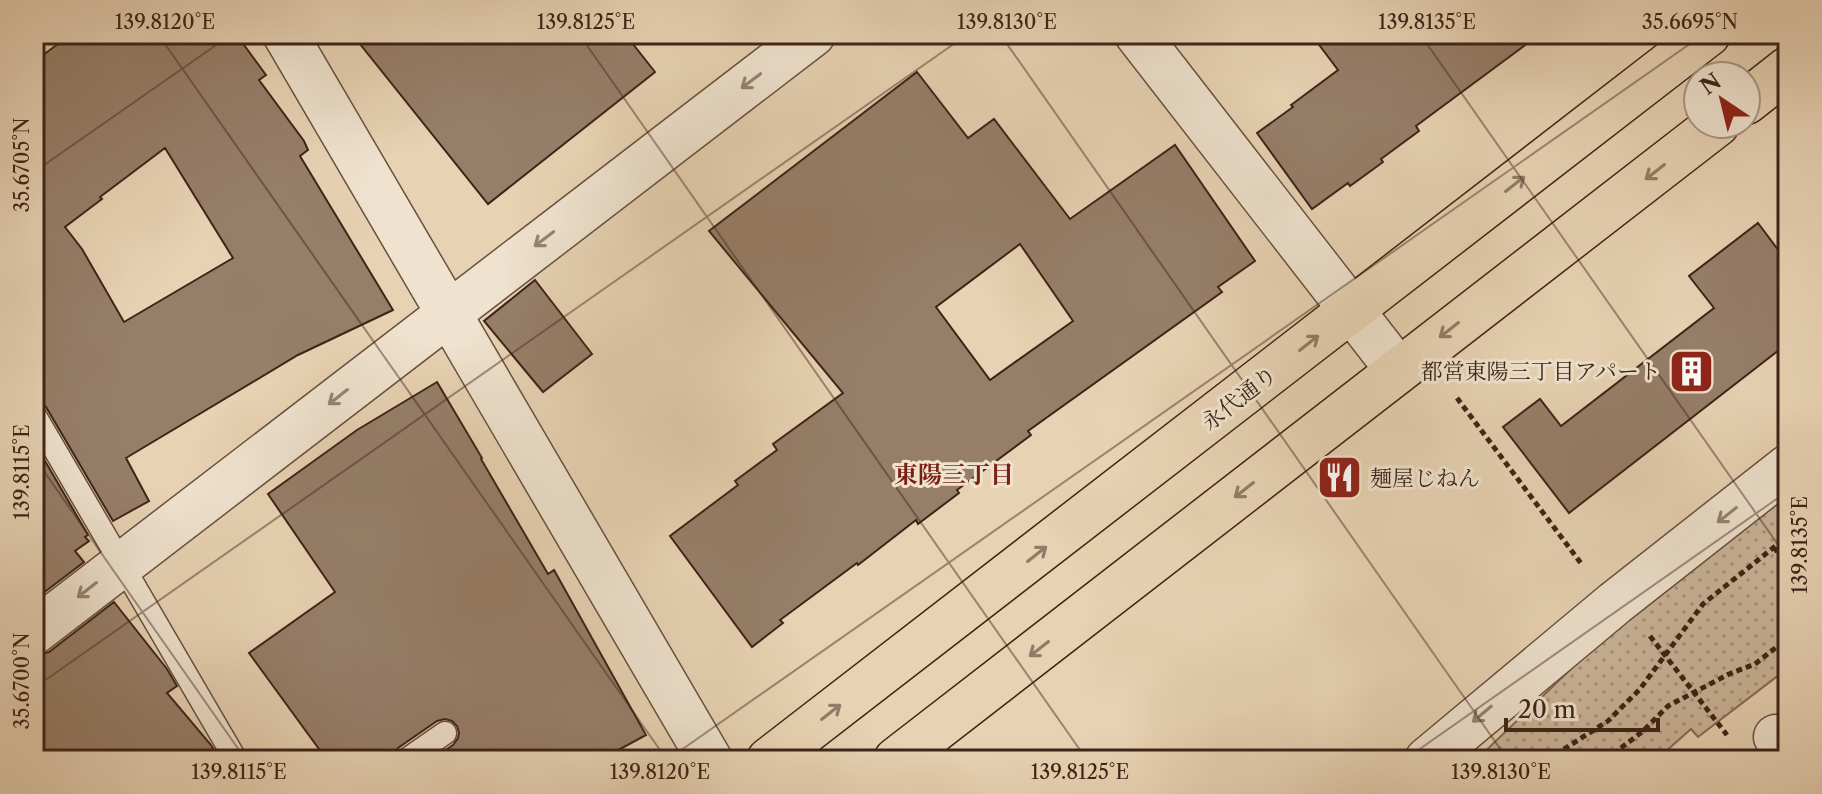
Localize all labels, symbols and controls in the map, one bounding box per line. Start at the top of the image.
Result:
text: 139.8120°E [115,10,215,34]
text: 139.8125°E [537,10,635,34]
text: 139.8130°E [957,10,1057,34]
text: 139.8135°E [1378,10,1476,34]
text: 35.6695°N [1642,10,1738,34]
north arrow [1682,60,1762,140]
text: N [1695,67,1726,101]
one-way arrow [741,73,762,90]
text: 35.6705°N [10,117,34,213]
one-way arrow [1645,163,1666,180]
one-way arrow [1504,176,1525,193]
one-way arrow [534,231,555,248]
one-way arrow [1439,322,1460,339]
one-way arrow [1298,335,1319,352]
building icon: 都営東陽三丁目アパート [1668,347,1716,395]
place label: 都営東陽三丁目アパート [1421,358,1661,385]
street label: 永代通り [1196,361,1282,436]
one-way arrow [328,389,349,406]
text: 139.8115°E [10,424,34,520]
restaurant icon: 麺屋じねん [1315,454,1363,502]
district label: 東陽三丁目 [894,460,1014,489]
place label: 麺屋じねん [1370,465,1480,492]
one-way arrow [1234,481,1255,498]
text: 139.8135°E [1788,496,1812,594]
one-way arrow [1717,506,1738,524]
one-way arrow [1026,545,1047,562]
one-way arrow [77,582,98,599]
text: 35.6700°N [10,633,34,729]
one-way arrow [1028,641,1050,658]
scale bar [1506,682,1658,732]
text: 20 m [1518,695,1576,724]
one-way arrow [820,704,841,721]
one-way arrow [1472,705,1492,723]
text: 139.8115°E [191,760,287,784]
text: 139.8120°E [610,760,710,784]
text: 139.8125°E [1031,760,1129,784]
text: 139.8130°E [1451,760,1551,784]

